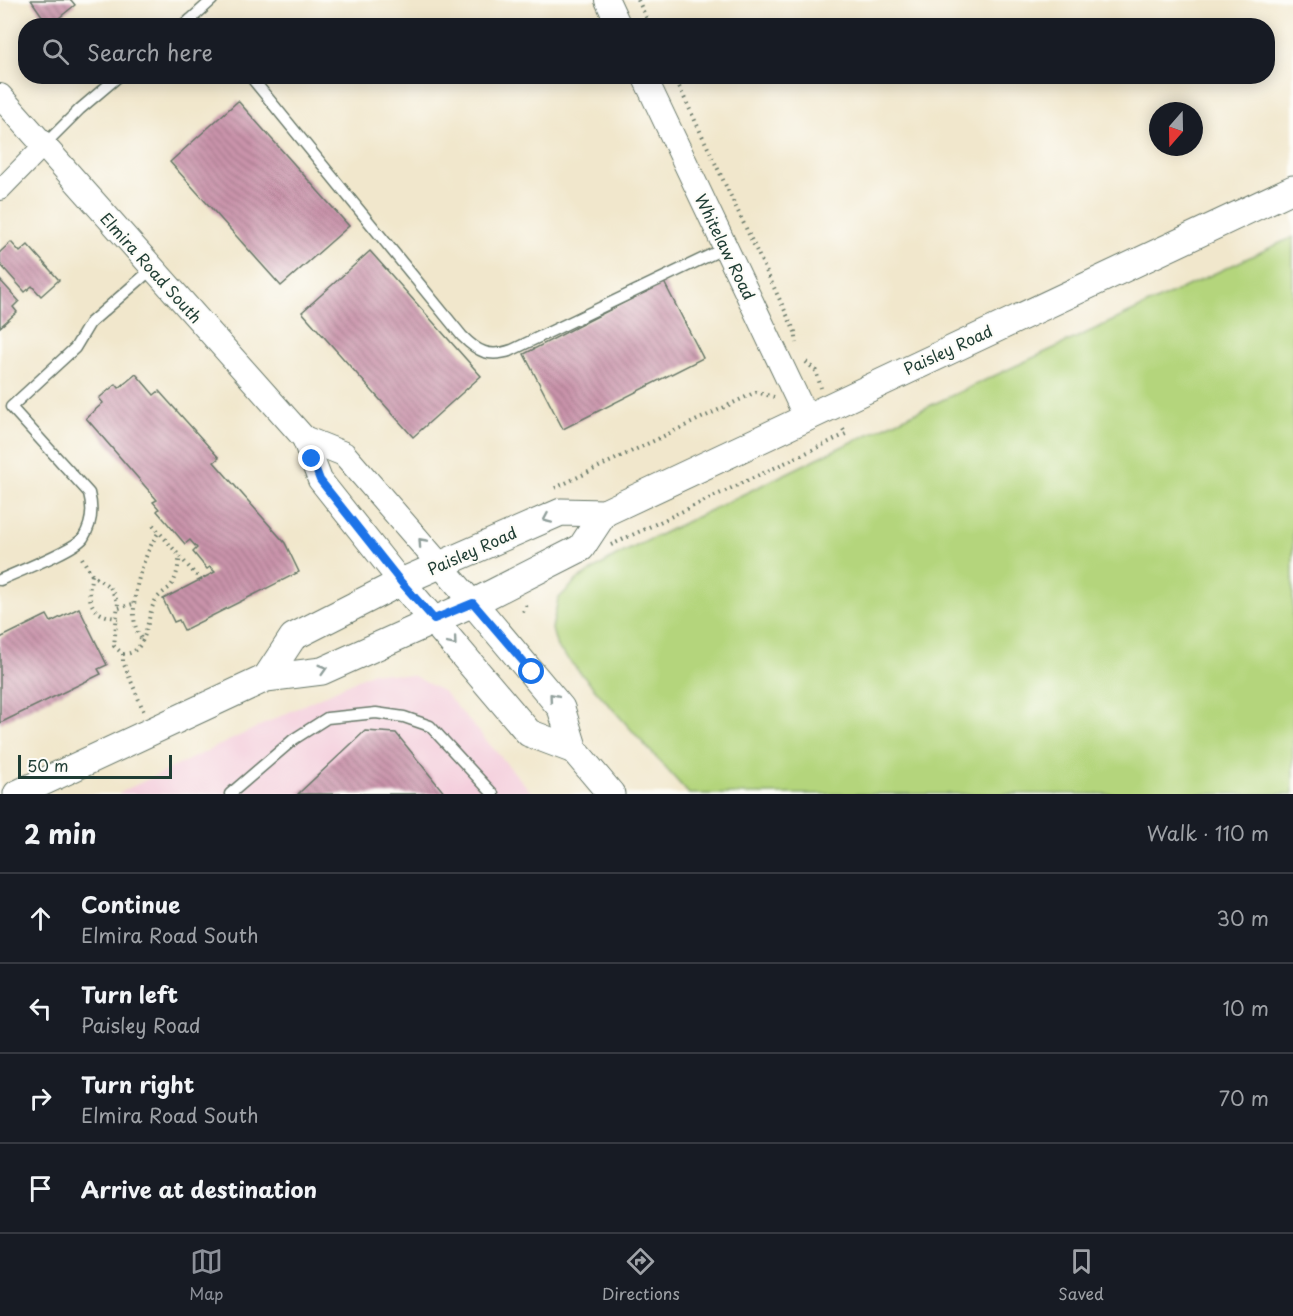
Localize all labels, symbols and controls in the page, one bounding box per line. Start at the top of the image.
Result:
search box [18,18,1275,84]
icon: search [39,35,72,68]
text: Search here [87,35,213,68]
north arrow [1149,102,1203,156]
street label: Whitelaw Road [690,190,762,304]
street label: Elmira Road South [95,207,208,328]
street label: Paisley Road [899,318,996,380]
route end [298,445,324,471]
one-way arrow [542,511,553,523]
street label: Paisley Road [423,520,520,581]
one-way arrow [418,538,429,549]
one-way arrow [446,635,457,646]
route start [518,658,544,684]
one-way arrow [317,664,328,676]
one-way arrow [549,693,560,704]
scale bar [18,752,172,780]
text: 50 m [27,753,68,777]
text: 2 min [24,814,97,853]
text: Walk · 110 m [1147,818,1269,848]
text: Continue [81,887,180,920]
icon: ahead [24,902,57,935]
text: 30 m [1216,903,1269,933]
text: Elmira Road South [81,920,259,950]
text: Turn left [81,977,178,1010]
icon: left [24,992,57,1025]
text: 10 m [1222,993,1269,1023]
text: Paisley Road [81,1010,201,1040]
text: Turn right [81,1067,194,1100]
icon: right [24,1082,57,1115]
text: 70 m [1219,1083,1269,1113]
text: Elmira Road South [81,1100,259,1130]
icon: arrive [24,1172,57,1205]
text: Arrive at destination [81,1172,317,1205]
tab: Map [189,1245,223,1305]
tab: Directions [602,1245,680,1305]
tab: Saved [1058,1245,1104,1305]

